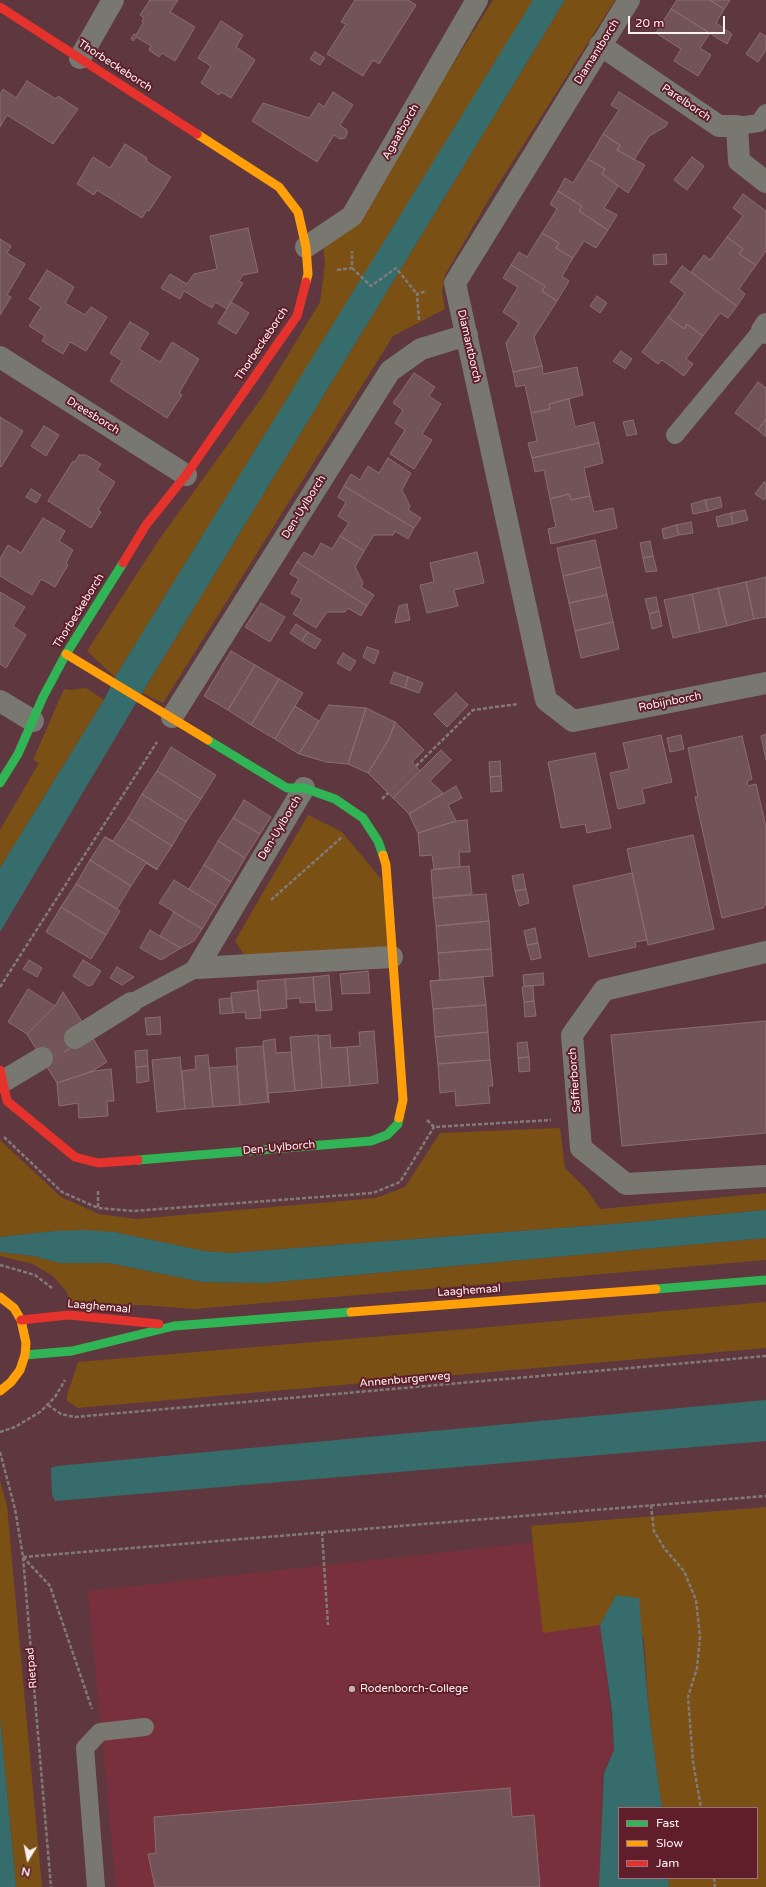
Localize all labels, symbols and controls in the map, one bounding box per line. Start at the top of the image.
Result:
scale bar [630,8,727,34]
text: 20 m [635,16,664,30]
street label: Diamantborch [572,17,622,87]
street label: Thorbeckeborch [76,37,154,95]
street label: Parelborch [659,82,713,124]
street label: Agaatborch [380,102,422,162]
street label: Thorbeckeborch [233,305,291,383]
street label: Diamantborch [454,308,484,384]
street label: Dreesborch [64,394,122,438]
street label: Den-Uylborch [279,473,329,541]
street label: Thorbeckeborch [51,571,107,651]
street label: Robijnborch [637,689,703,715]
street label: Den-Uylborch [256,793,304,863]
street label: Saffierborch [566,1047,584,1113]
street label: Den-Uylborch [242,1138,316,1158]
street label: Laaghemaal [437,1282,501,1300]
street label: Laaghemaal [67,1298,131,1316]
street label: Annenburgerweg [359,1369,451,1391]
street label: Rietpad [24,1647,40,1689]
place label: Rodenborch-College [360,1682,468,1696]
marker: Rodenborch-College [347,1684,357,1694]
legend [618,1807,758,1879]
text: Fast [656,1816,679,1830]
text: Slow [656,1836,683,1850]
north arrow [8,1839,48,1879]
text: Jam [656,1856,679,1870]
text: N [20,1864,31,1878]

